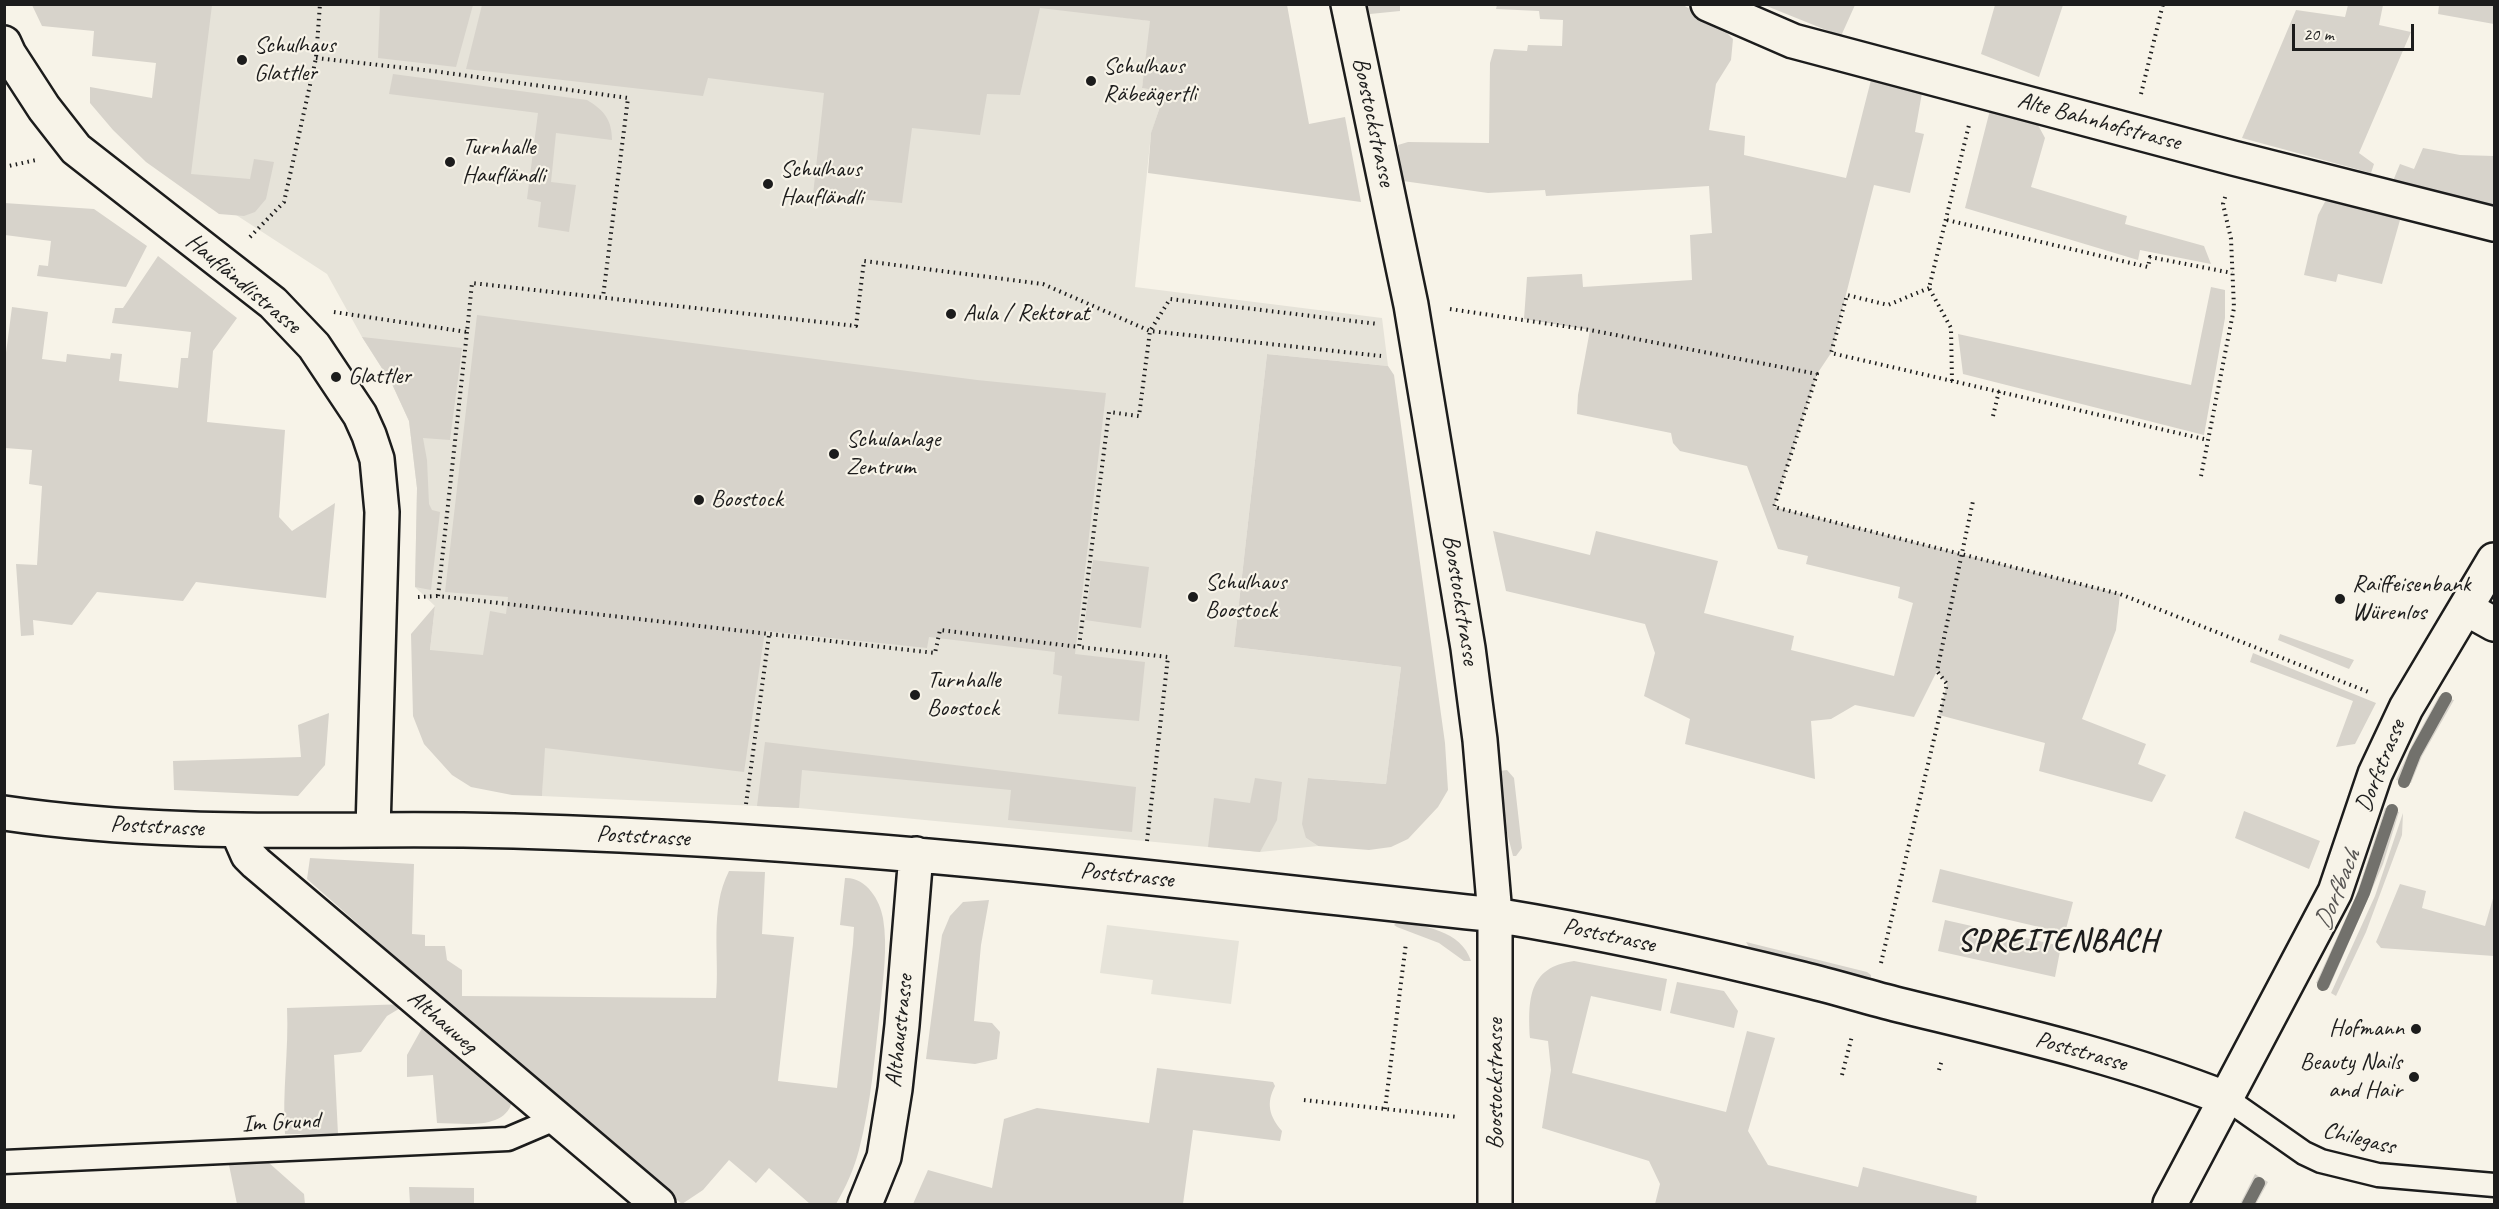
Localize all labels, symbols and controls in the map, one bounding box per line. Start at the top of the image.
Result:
scale bar [2295,12,2416,50]
text: 20 m [2303,23,2334,45]
place label: Schulhaus Glattler [254,32,335,88]
marker: Schulhaus Glattler [235,53,249,67]
place label: Schulhaus Räbeägertli [1103,53,1197,109]
street label: Boostockstrasse [1345,55,1401,189]
marker: Schulhaus Räbeägertli [1084,74,1098,88]
street label: Alte Bahnhofstrasse [2014,86,2184,158]
place label: Turnhalle Haufländli [462,134,545,190]
marker: Turnhalle Haufländli [443,155,457,169]
place label: Schulhaus Haufländli [780,156,863,212]
marker: Schulhaus Haufländli [761,177,775,191]
street label: Haufländlistrasse [179,227,307,341]
place label: Aula / Rektorat [963,300,1089,328]
marker: Aula / Rektorat [944,307,958,321]
place label: Glattler [348,363,411,391]
marker: Glattler [329,370,343,384]
place label: Schulanlage Zentrum [846,426,940,482]
marker: Schulanlage Zentrum [827,447,841,461]
place label: Boostock [711,486,783,514]
marker: Boostock [692,493,706,507]
street label: Boostockstrasse [1436,533,1484,667]
place label: Schulhaus Boostock [1205,569,1286,625]
place label: Raiffeisenbank Würenlos [2352,571,2471,627]
marker: Schulhaus Boostock [1186,590,1200,604]
marker: Raiffeisenbank Würenlos [2333,592,2347,606]
place label: Turnhalle Boostock [927,667,1001,723]
marker: Turnhalle Boostock [908,688,922,702]
street label: Dorfstrasse [2350,716,2412,816]
street label: Poststrasse [110,810,204,844]
street label: Poststrasse [596,820,690,854]
water label: Dorfbach [2308,845,2368,935]
street label: Poststrasse [1079,857,1175,895]
street label: Poststrasse [1560,912,1658,960]
district label: SPREITENBACH [1959,924,2157,960]
street label: Althaustrasse [880,973,920,1089]
street label: Althauweg [401,984,483,1060]
place label: Hofmann [2329,1015,2404,1043]
street label: Boostockstrasse [1482,1018,1510,1150]
marker: Hofmann [2409,1022,2423,1036]
street label: Poststrasse [2032,1025,2130,1079]
place label: Beauty Nails and Hair [2300,1049,2402,1105]
marker: Beauty Nails and Hair [2407,1070,2421,1084]
street label: Im Grund [241,1107,321,1139]
street label: Chilegass [2320,1116,2398,1162]

